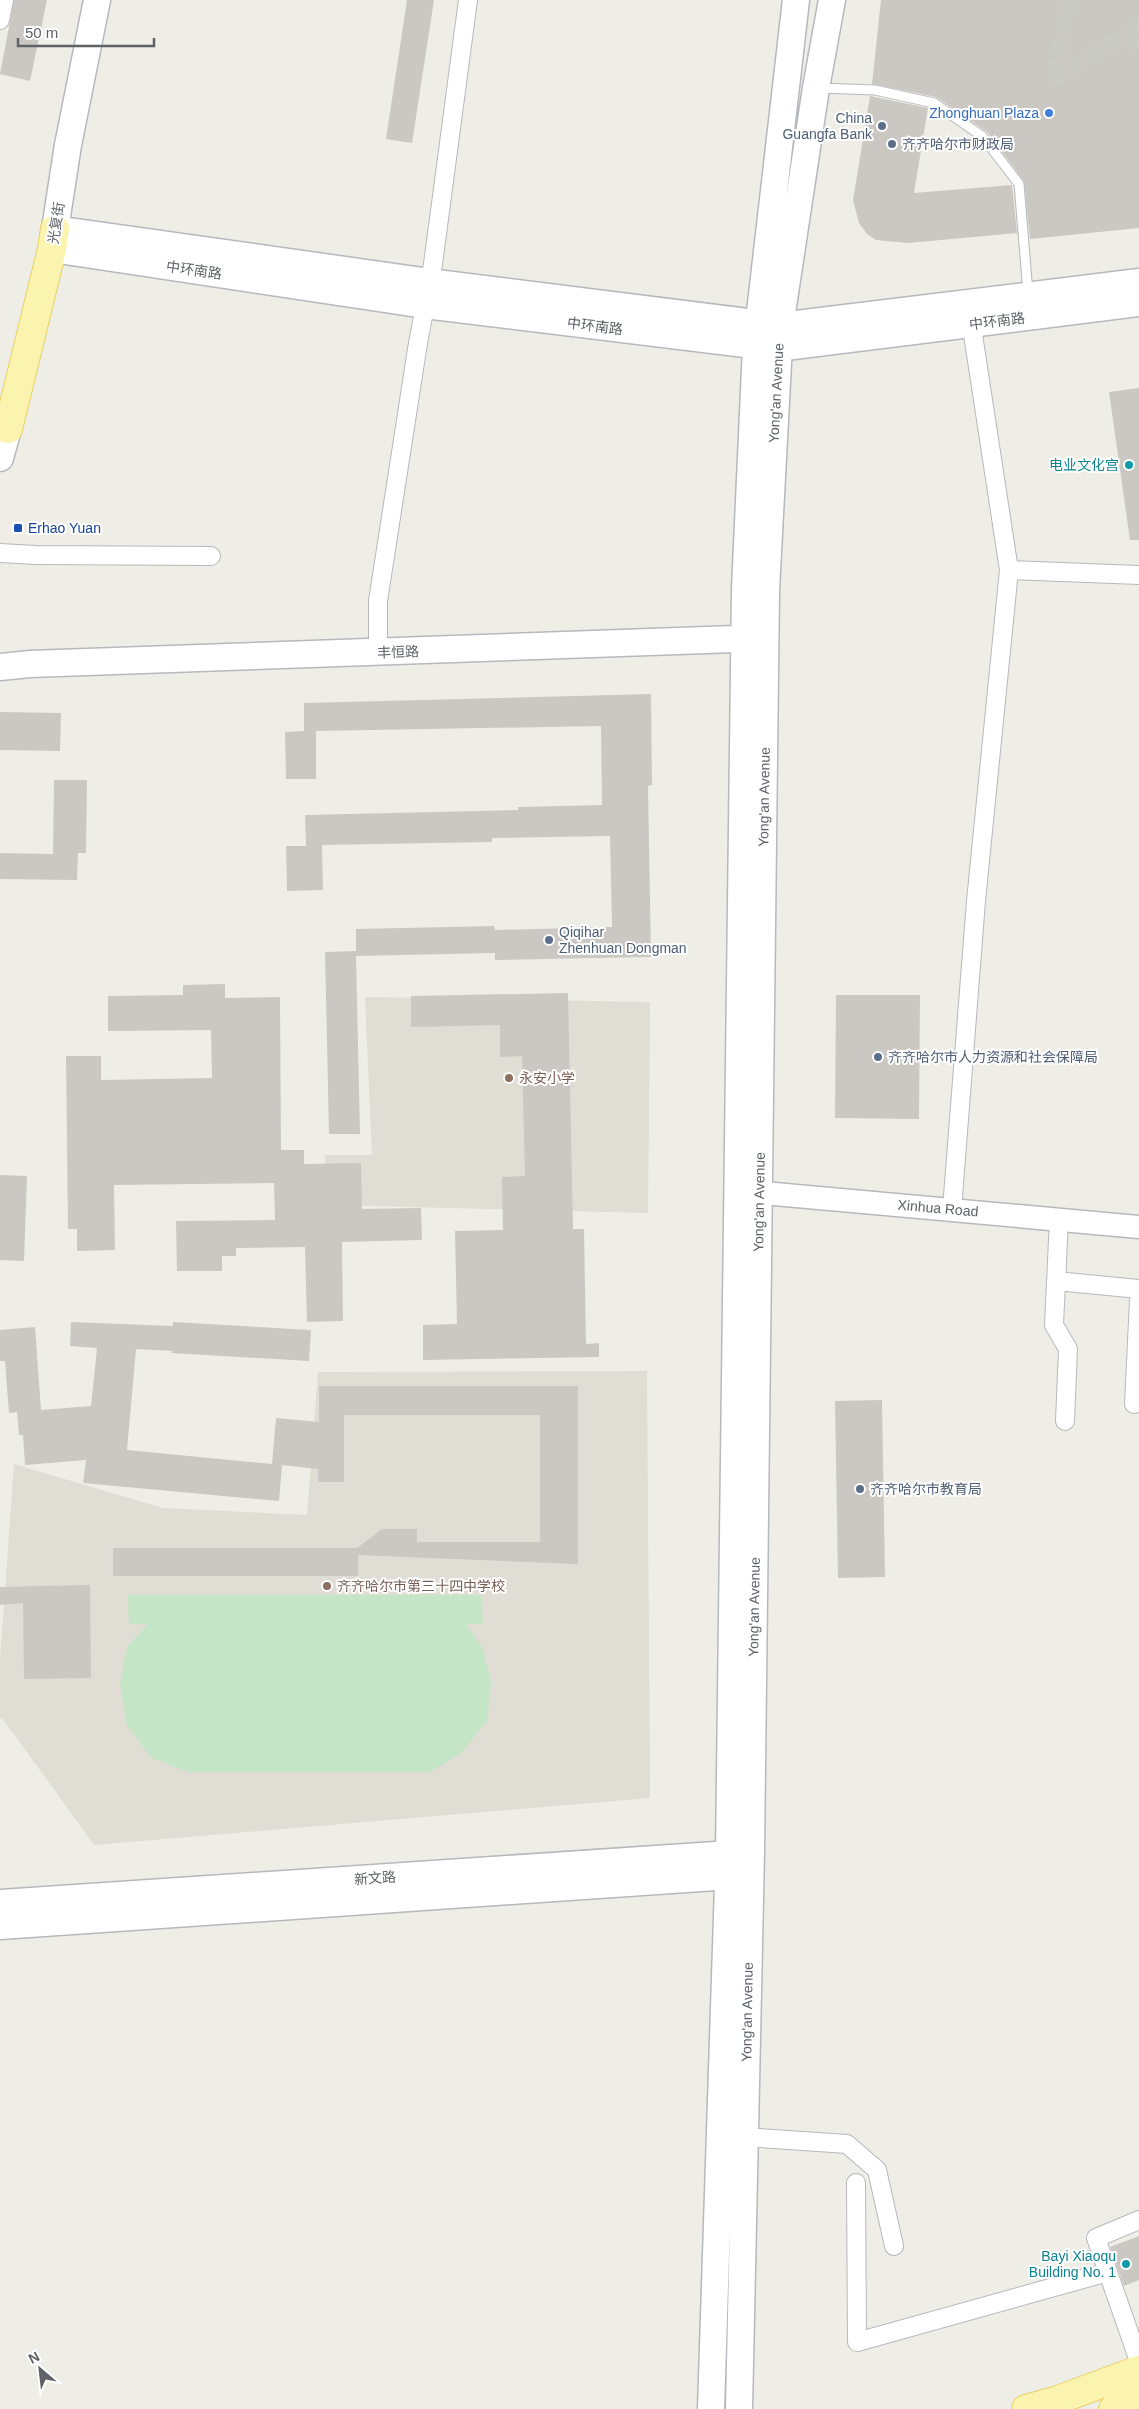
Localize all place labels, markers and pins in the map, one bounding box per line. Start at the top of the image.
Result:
place label: Zhonghuan Plaza [929,105,1039,121]
marker: Zhonghuan Plaza [1043,107,1055,119]
place label: China Guangfa Bank [782,110,873,142]
marker: China Guangfa Bank [876,120,888,132]
place label: 齐齐哈尔市财政局 [902,136,1014,152]
marker: 齐齐哈尔市财政局 [886,138,898,150]
place label: 电业文化宫 [1049,457,1119,473]
marker: 电业文化宫 [1123,459,1135,471]
place label: Erhao Yuan [28,520,101,536]
marker: Erhao Yuan [12,522,24,534]
place label: Qiqihar Zhenhuan Dongman [559,924,687,956]
marker: Qiqihar Zhenhuan Dongman [543,934,555,946]
place label: 齐齐哈尔市人力资源和社会保障局 [888,1049,1098,1065]
marker: 齐齐哈尔市人力资源和社会保障局 [872,1051,884,1063]
place label: 永安小学 [519,1070,575,1086]
marker: 永安小学 [503,1072,515,1084]
place label: 齐齐哈尔市教育局 [870,1481,982,1497]
marker: 齐齐哈尔市教育局 [854,1483,866,1495]
place label: 齐齐哈尔市第三十四中学校 [337,1578,505,1594]
marker: 齐齐哈尔市第三十四中学校 [321,1580,333,1592]
place label: Bayi Xiaoqu Building No. 1 [1029,2248,1116,2280]
marker: Bayi Xiaoqu Building No. 1 [1120,2258,1132,2270]

